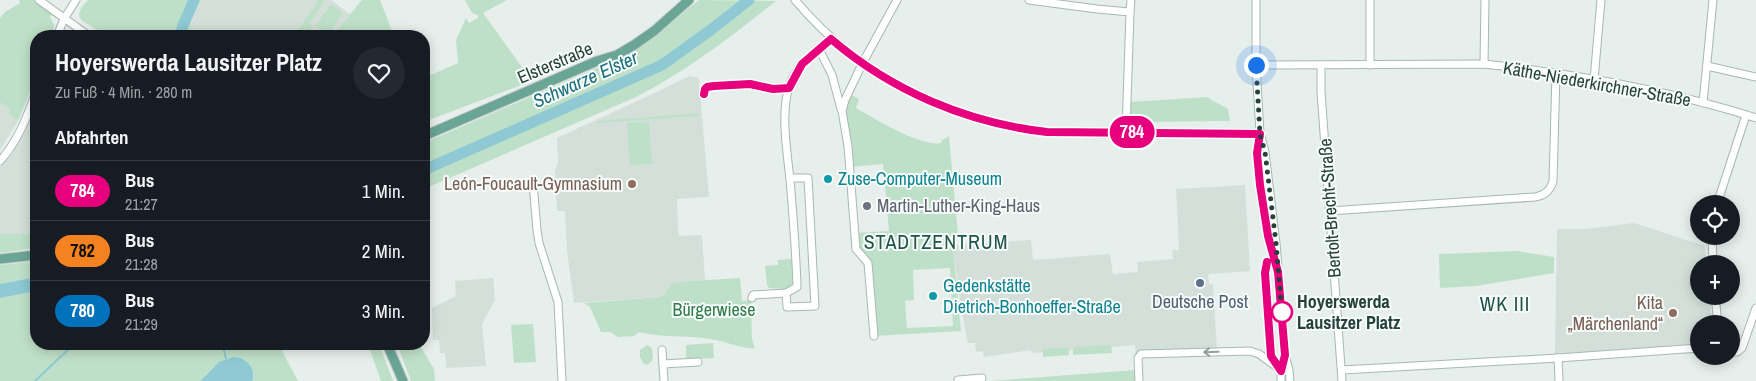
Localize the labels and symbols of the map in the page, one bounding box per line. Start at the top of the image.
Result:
street label: Elsterstraße [513,35,596,90]
water label: Schwarze Elster [528,44,642,114]
your location [1244,53,1269,78]
street label: Käthe-Niederkirchner-Straße [1501,55,1693,112]
line badge: 784 [1103,116,1161,148]
street label: Bertolt-Brecht-Straße [1312,138,1347,278]
place label: Zuse-Computer-Museum [838,166,1002,191]
place label: León-Foucault-Gymnasium [444,171,622,196]
marker: Zuse-Computer-Museum [822,173,834,185]
marker: León-Foucault-Gymnasium [626,178,638,190]
place label: Martin-Luther-King-Haus [877,193,1040,218]
marker: Martin-Luther-King-Haus [861,200,873,212]
district label: STADTZENTRUM [864,228,1008,255]
place label: Gedenkstätte Dietrich-Bonhoeffer-Straße [943,273,1121,319]
marker: Deutsche Post [1194,277,1206,289]
place label: Deutsche Post [1152,289,1248,314]
place label: Hoyerswerda Lausitzer Platz [1297,289,1401,335]
marker: Gedenkstätte Dietrich-Bonhoeffer-Straße [927,290,939,302]
district label: WK III [1480,290,1530,317]
place label: Kita „Märchenland“ [1568,290,1663,336]
park label: Bürgerwiese [673,297,755,322]
marker: Hoyerswerda Lausitzer Platz [1271,301,1293,323]
marker: Kita „Märchenland“ [1667,307,1679,319]
one-way arrow [1203,347,1220,357]

